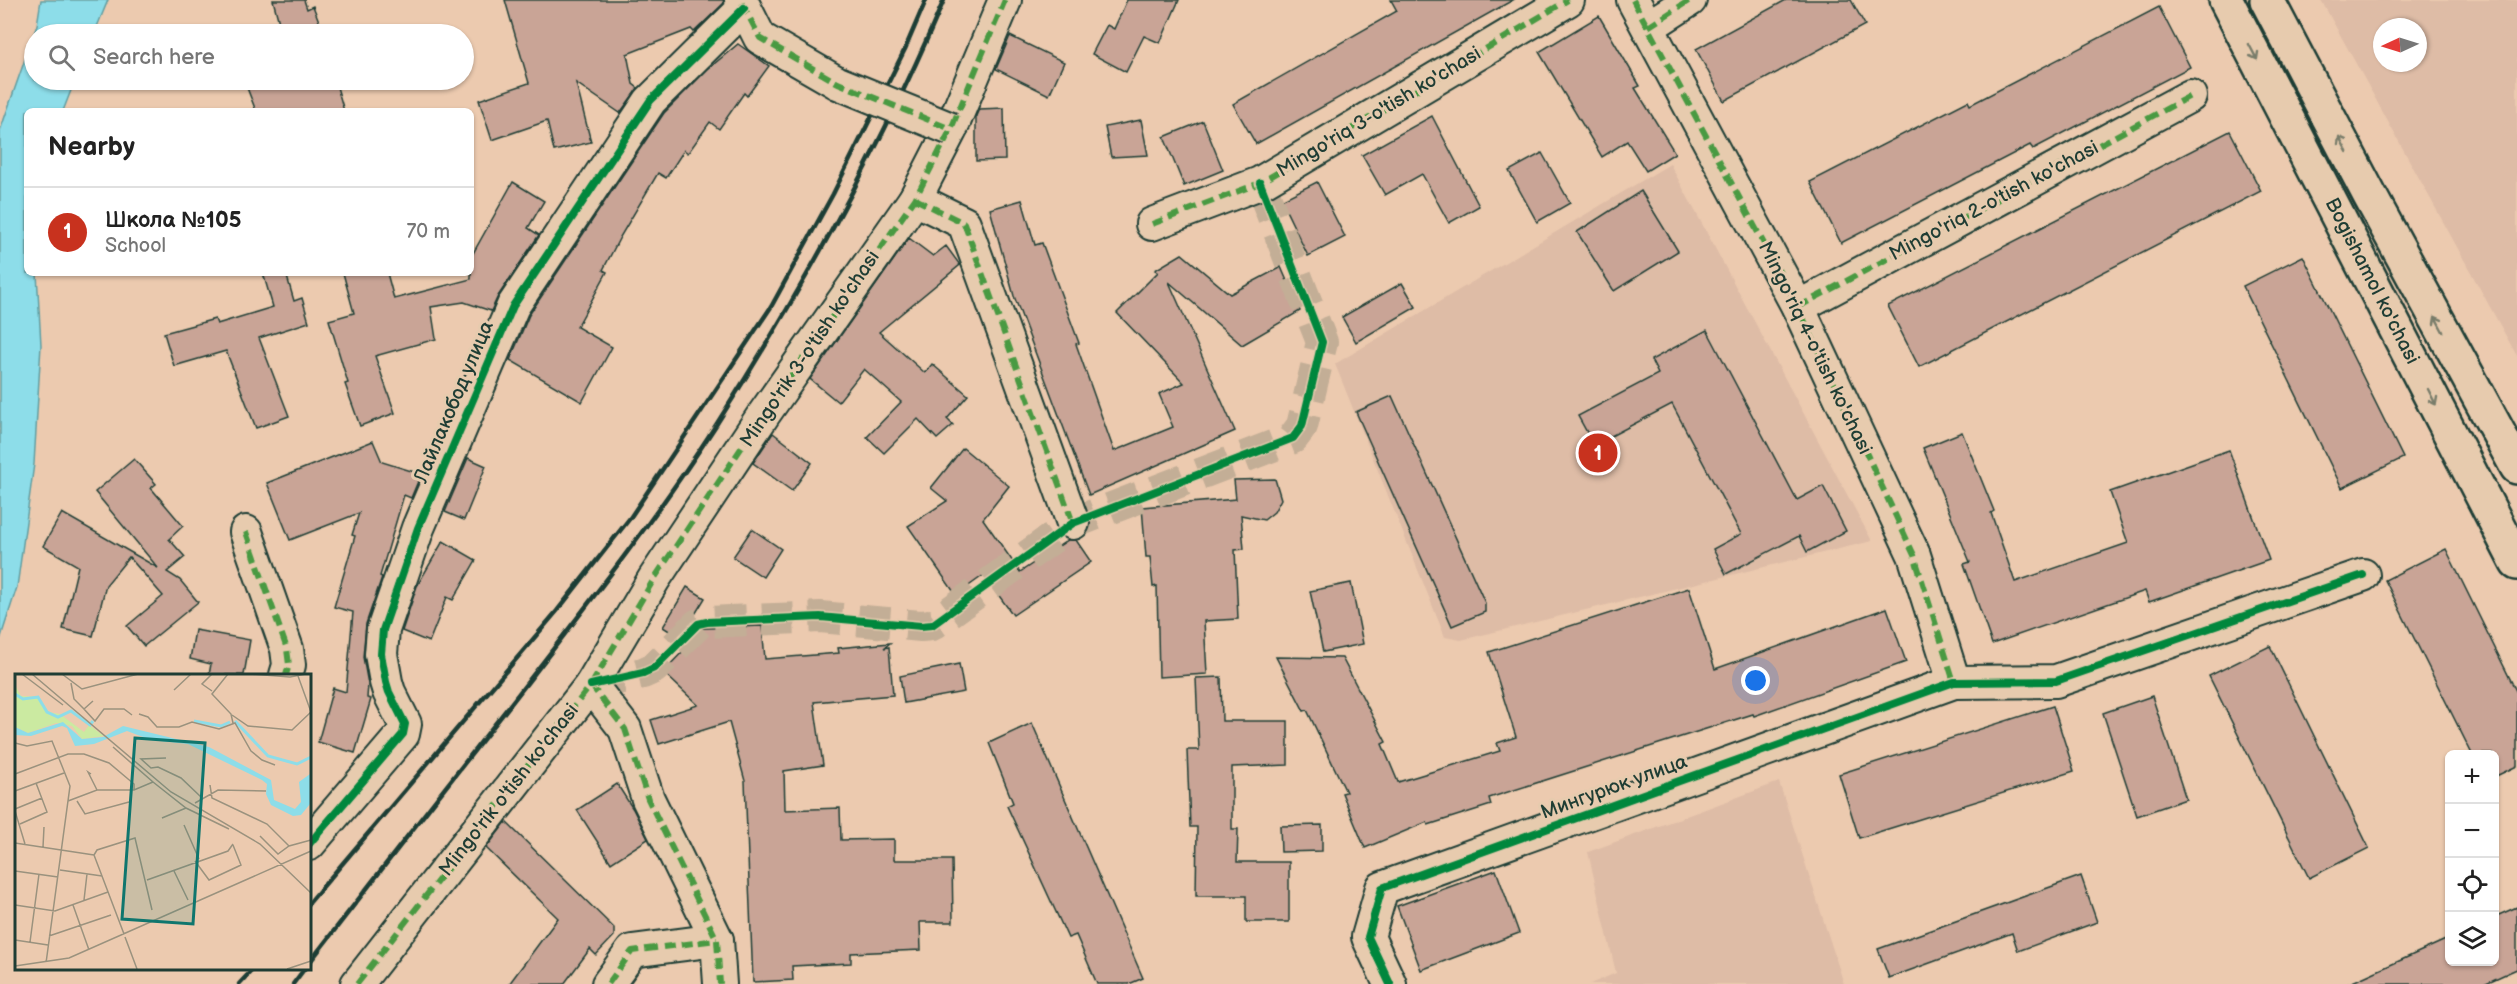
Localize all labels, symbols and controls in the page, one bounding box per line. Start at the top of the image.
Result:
north arrow [2373,18,2427,72]
search box [24,24,474,90]
icon: search [45,41,78,74]
street label: Mingo'riq 3-o'tish ko'chasi [1273,41,1485,183]
one-way arrow [2248,42,2260,60]
text: Search here [93,44,215,71]
text: Nearby [48,132,135,163]
street label: Mingo'riq 2-o'tish ko'chasi [1885,136,2103,266]
one-way arrow [2337,136,2348,154]
street label: Bogishamol ko'chasi [2320,194,2424,368]
text: Школа №105 [105,207,241,234]
text: 1 [63,220,72,244]
text: 70 m [406,220,450,244]
text: School [105,234,166,258]
street label: Mingo'riq 4-o'tish ko'chasi [1753,238,1877,458]
street label: Mingo'rik 3-o'tish ko'chasi [735,246,885,452]
one-way arrow [2433,315,2444,333]
street label: Лайлакобод улица [409,317,499,488]
one-way arrow [2426,388,2438,406]
pin: 1 [1578,430,1618,476]
your location [1741,666,1770,695]
inset map [15,674,310,969]
street label: Mingo'rik o'tish ko'chasi [434,699,584,881]
street label: Мингурюк улица [1538,749,1691,825]
map controls [2445,750,2499,966]
button: + [2445,750,2499,804]
button: − [2445,804,2499,858]
button: locate [2445,858,2499,912]
button: layers [2445,912,2499,966]

